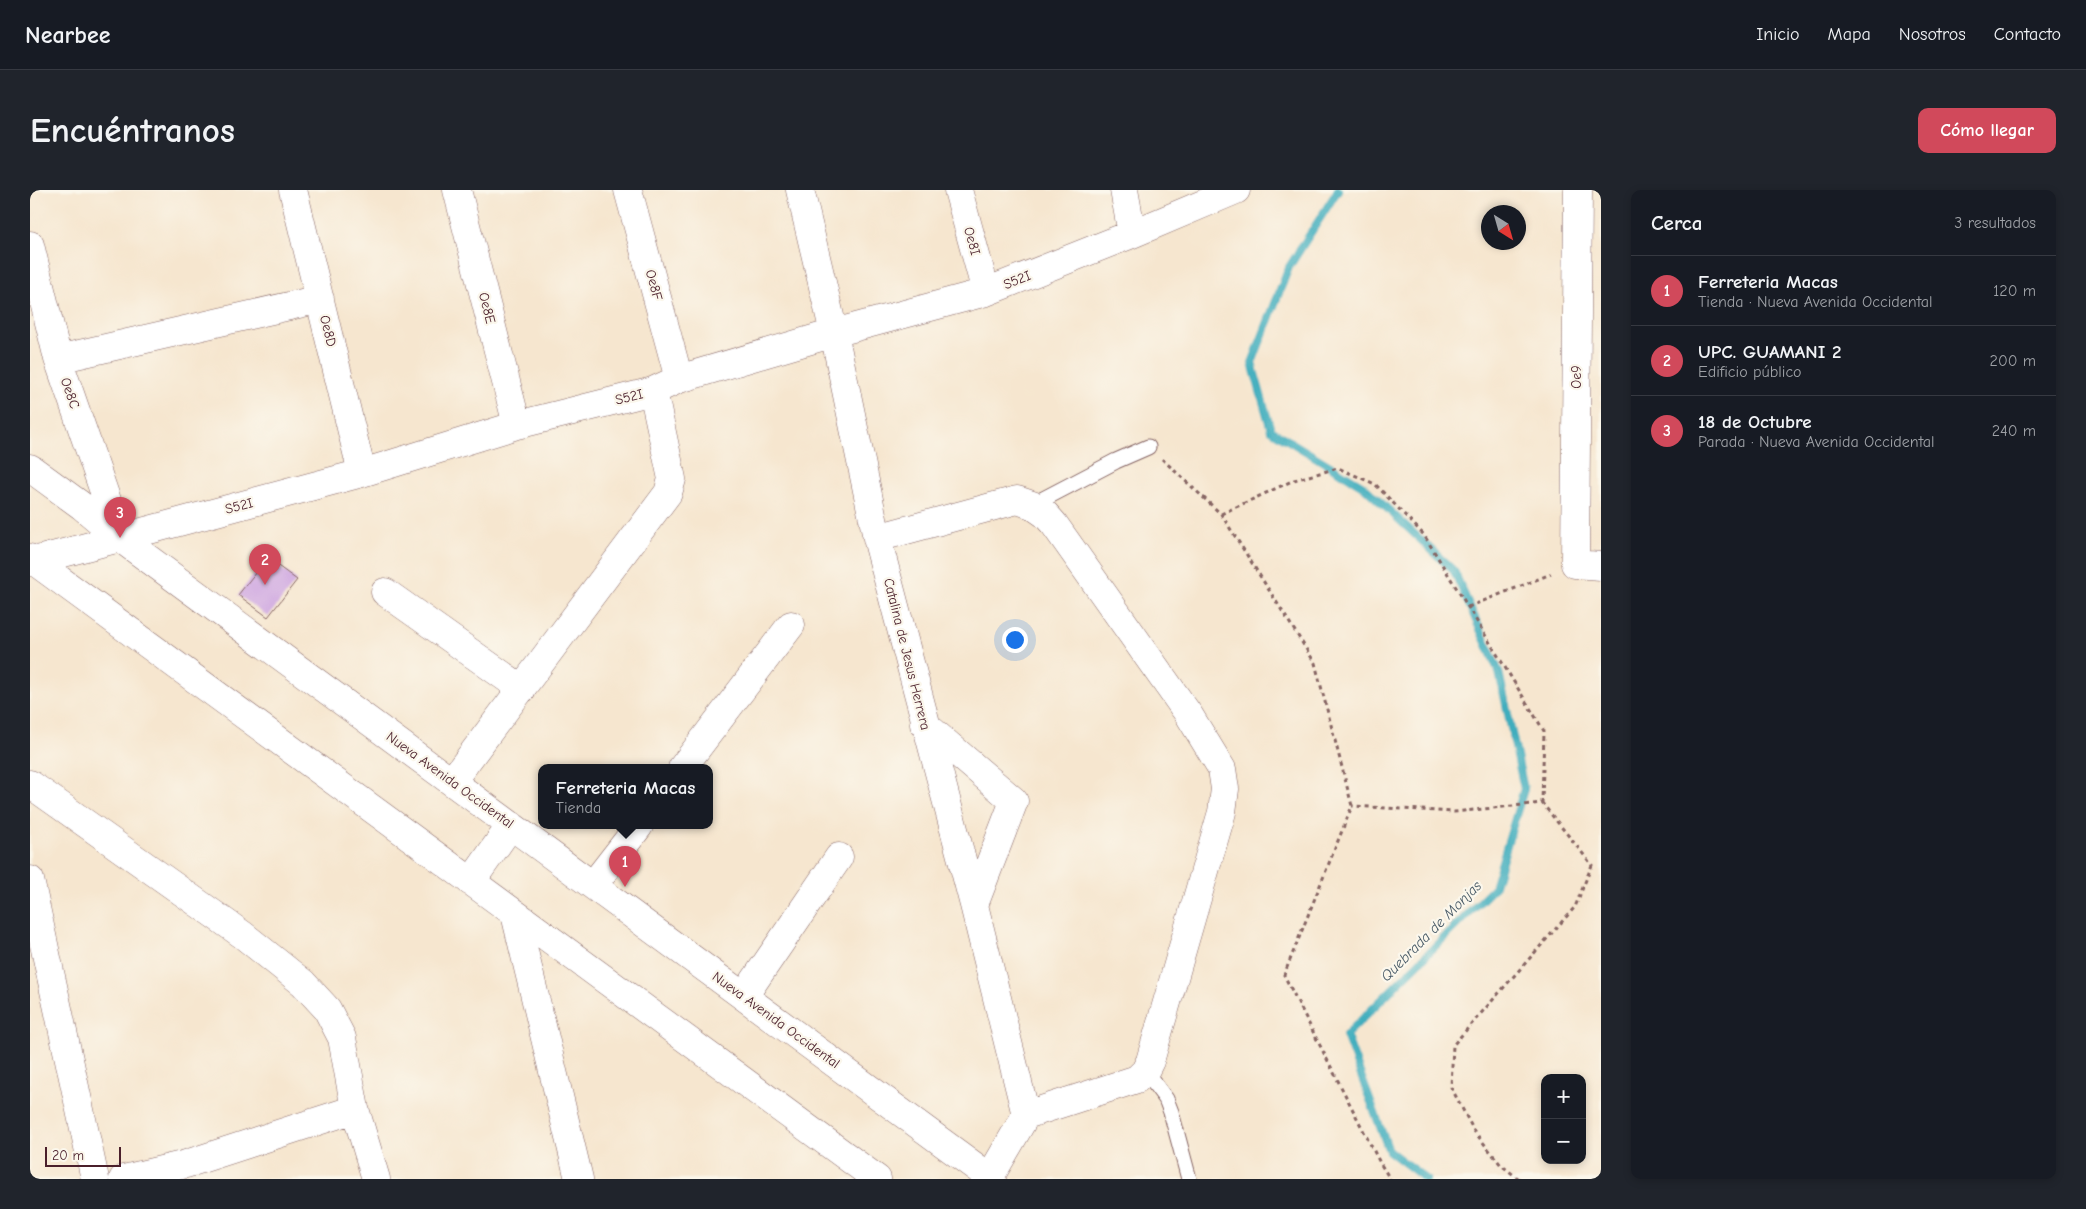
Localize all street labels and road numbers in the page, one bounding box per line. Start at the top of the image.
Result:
street label: Oe8I [960,225,984,257]
street label: S52I [1001,267,1033,293]
street label: Oe8F [642,268,666,302]
street label: Oe8E [475,291,499,325]
street label: Oe8D [316,313,340,349]
street label: Oe9 [1568,365,1585,389]
street label: Oe8C [57,375,83,411]
street label: S52I [613,385,645,409]
street label: S52I [223,494,255,518]
street label: Catalina de Jesus Herrera [880,576,934,732]
street label: Nueva Avenida Occidental [383,728,517,832]
street label: Nueva Avenida Occidental [709,968,843,1072]

